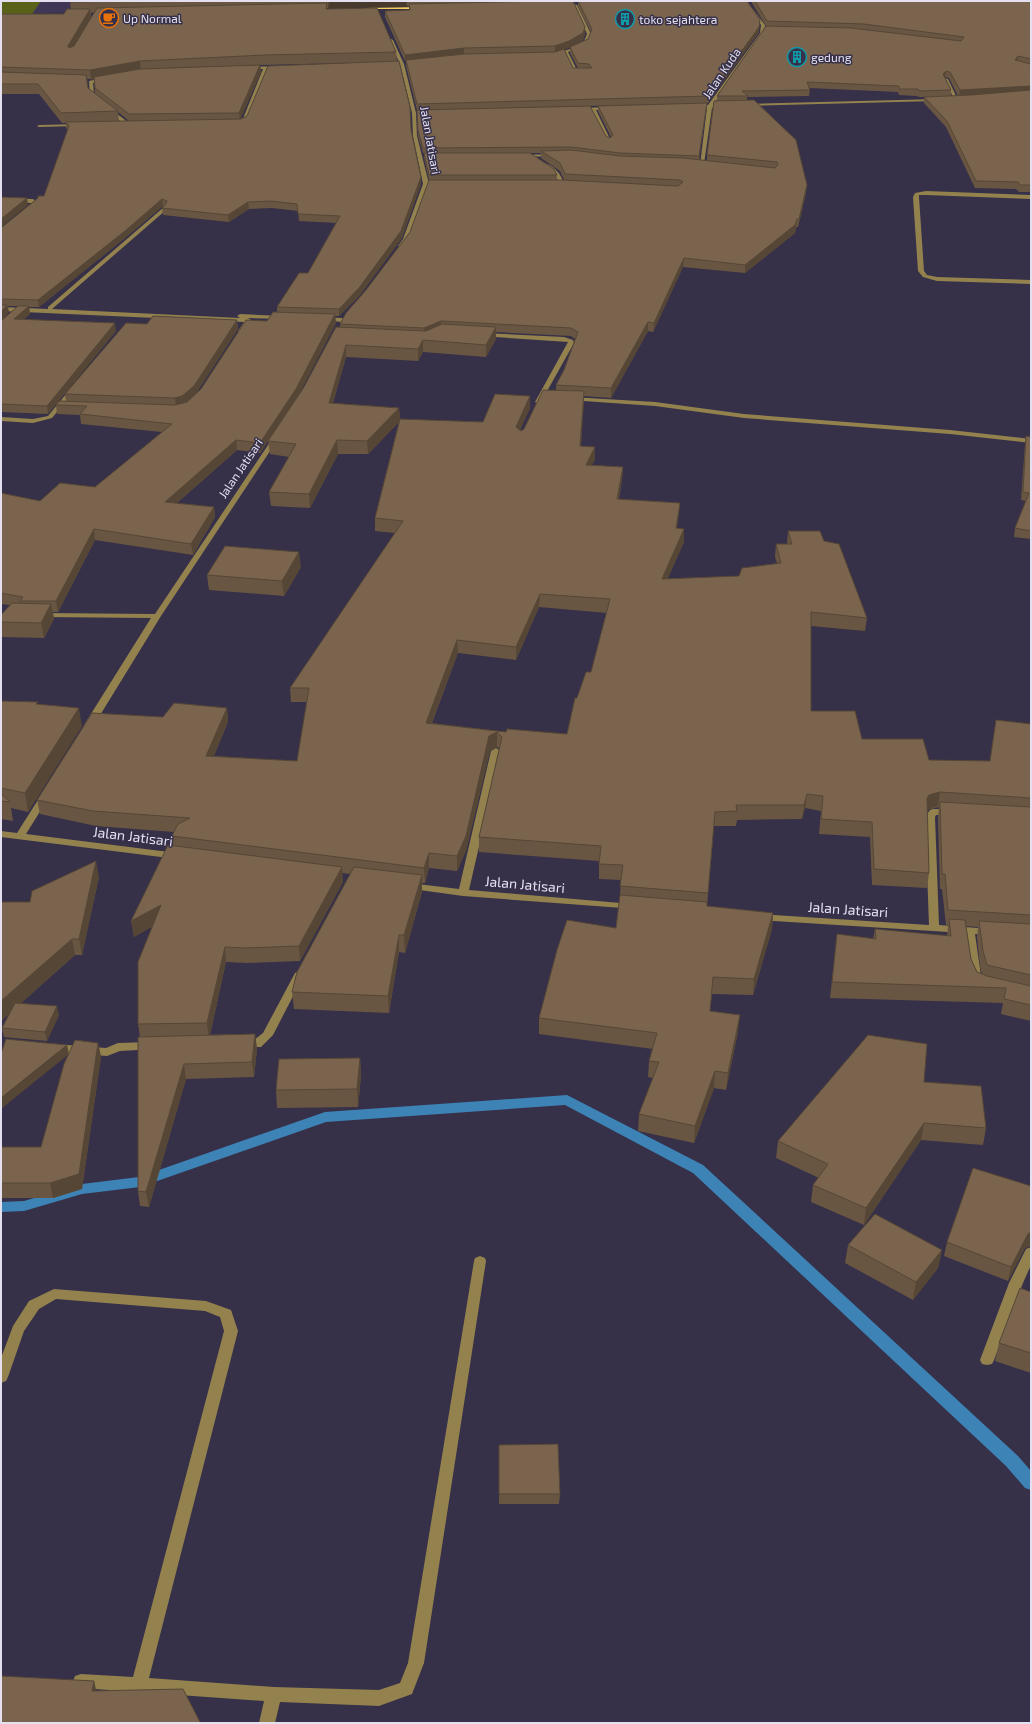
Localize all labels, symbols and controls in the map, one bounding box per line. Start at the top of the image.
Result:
cafe icon: Up Normal [98,7,120,29]
building icon: toko sejahtera [614,8,636,30]
place label: Up Normal [123,11,182,25]
place label: toko sejahtera [639,12,717,27]
street label: Jalan Kuda [699,45,743,101]
building icon: gedung [786,46,808,68]
place label: gedung [811,50,852,64]
street label: Jalan Jatisari [418,105,444,175]
street label: Jalan Jatisari [215,436,265,500]
street label: Jalan Jatisari [92,823,174,849]
street label: Jalan Jatisari [484,872,566,896]
street label: Jalan Jatisari [807,898,889,920]

